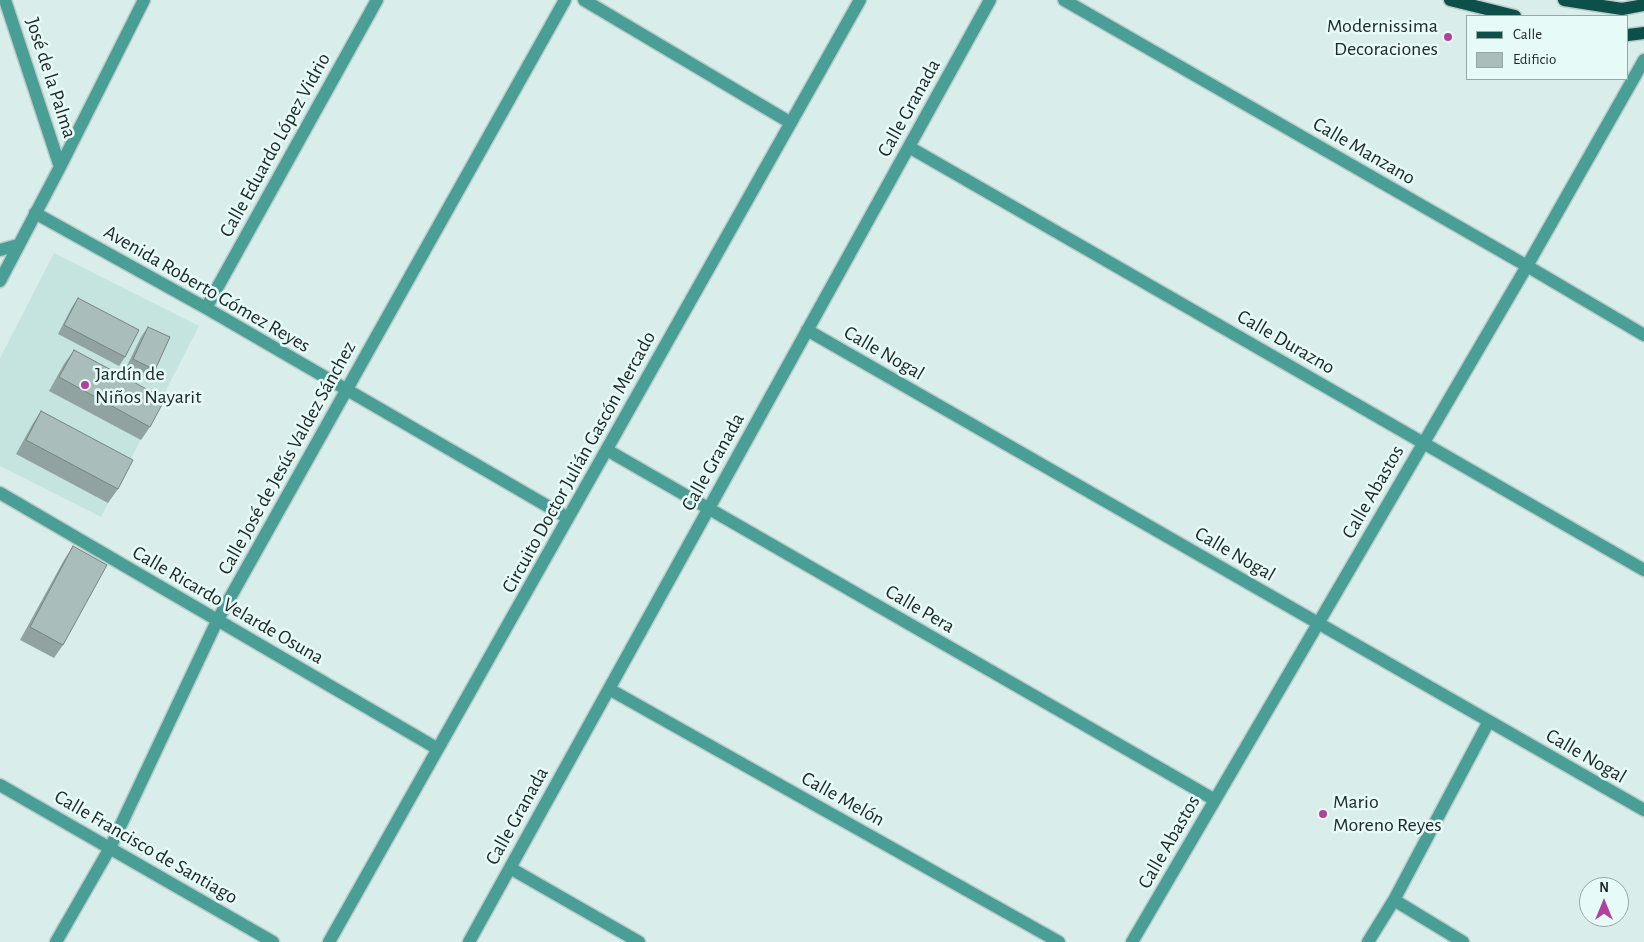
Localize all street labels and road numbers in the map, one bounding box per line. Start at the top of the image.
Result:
street label: José de la Palma [20,15,82,141]
street label: Calle Eduardo López Vidrio [214,49,336,241]
street label: Calle Granada [872,55,946,161]
street label: Calle Manzano [1308,112,1420,190]
street label: Avenida Roberto Gómez Reyes [99,220,315,358]
street label: Calle Durazno [1233,304,1339,380]
street label: Calle Nogal [840,320,928,386]
street label: Circuito Doctor Julián Gascón Mercado [497,327,661,597]
street label: Calle José de Jesús Valdez Sánchez [213,337,361,579]
street label: Calle Granada [676,409,750,515]
street label: Calle Abastos [1337,441,1409,543]
street label: Calle Nogal [1191,521,1279,587]
street label: Calle Ricardo Velarde Osuna [128,540,328,670]
street label: Calle Pera [881,580,959,638]
street label: Calle Nogal [1542,723,1630,789]
street label: Calle Granada [480,763,554,869]
street label: Calle Melón [797,766,889,832]
street label: Calle Francisco de Santiago [50,785,242,909]
street label: Calle Abastos [1133,791,1205,893]

